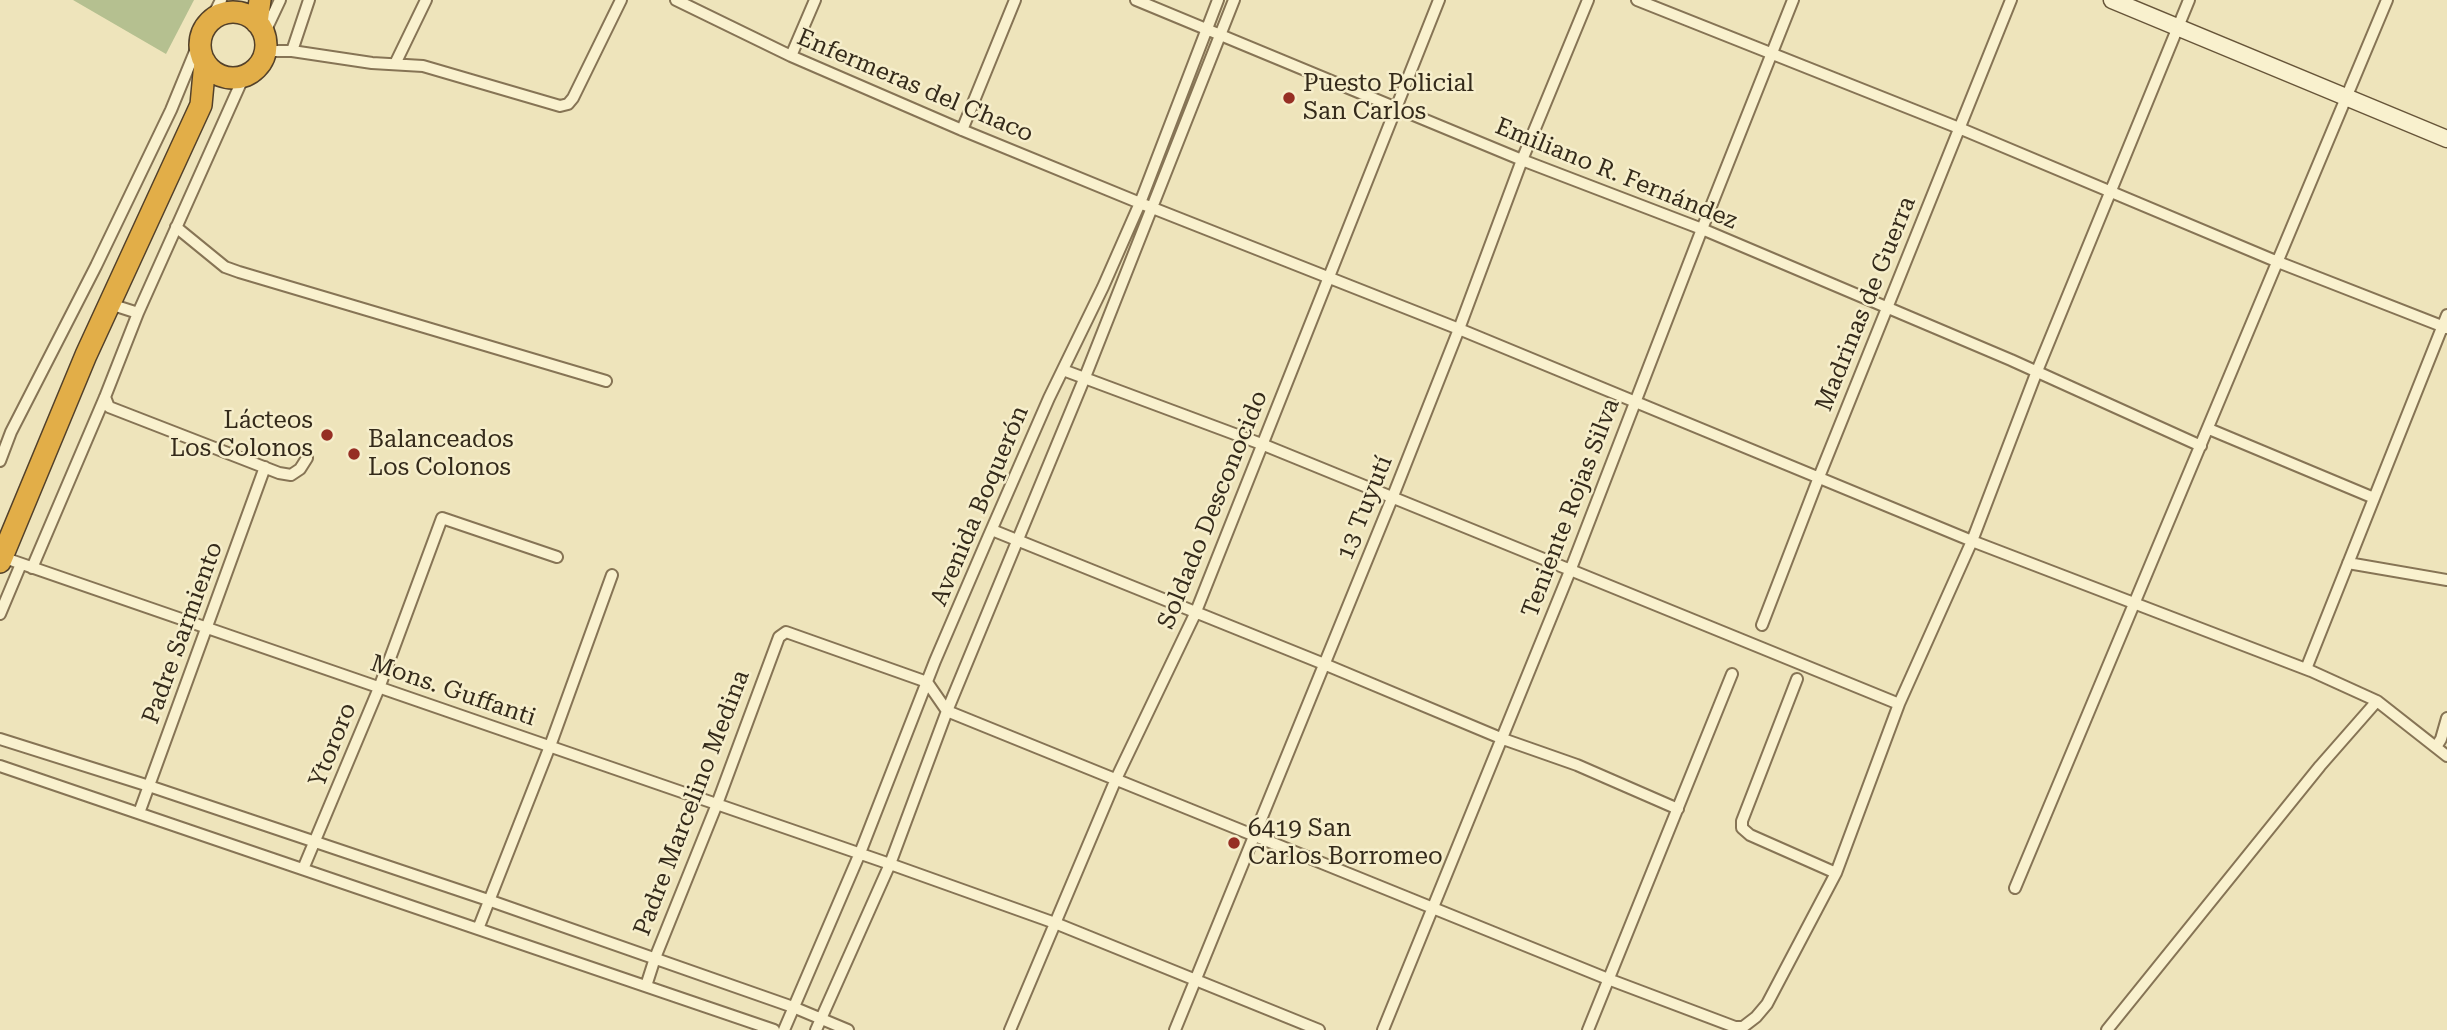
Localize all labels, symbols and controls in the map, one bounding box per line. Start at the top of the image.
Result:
street label: Enfermeras del Chaco [793,23,1037,149]
place label: Puesto Policial San Carlos [1303,70,1474,126]
marker: Puesto Policial San Carlos [1281,90,1297,106]
street label: Emiliano R. Fernández [1491,112,1741,236]
street label: Madrinas de Guerra [1810,193,1922,415]
street label: Soldado Desconocido [1152,387,1274,633]
street label: Teniente Rojas Silva [1516,394,1626,622]
street label: Avenida Boquerón [925,402,1035,610]
place label: Lácteos Los Colonos [170,407,313,463]
place label: Balanceados Los Colonos [368,426,514,482]
marker: Lácteos Los Colonos [319,427,335,443]
marker: Balanceados Los Colonos [346,446,362,462]
street label: 13 Tuyutí [1331,452,1399,564]
street label: Padre Sarmiento [137,538,229,728]
street label: Mons. Guffanti [367,649,539,733]
street label: Padre Marcelino Medina [628,666,756,940]
street label: Ytororo [303,699,363,791]
place label: 6419 San Carlos Borromeo [1248,815,1443,871]
marker: 6419 San Carlos Borromeo [1226,835,1242,851]

